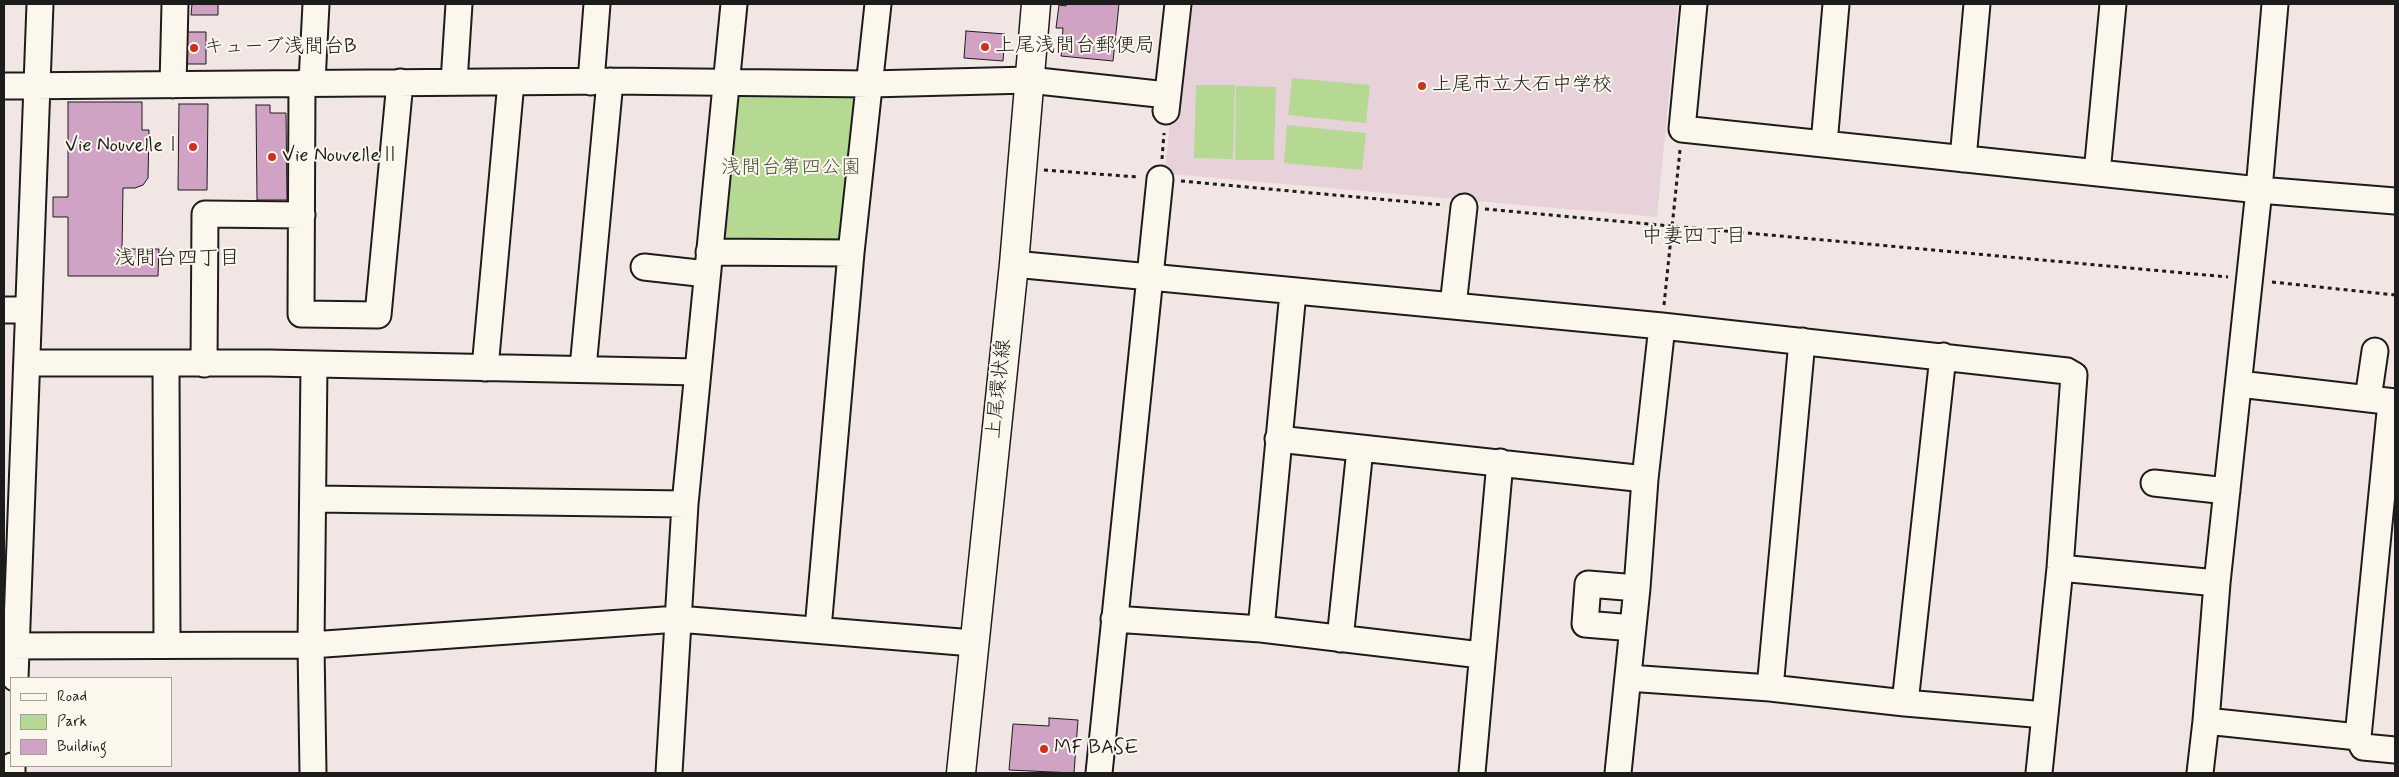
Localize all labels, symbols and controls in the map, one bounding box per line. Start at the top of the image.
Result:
place label: 上尾浅間台郵便局 [995,35,1155,59]
place label: キューブ浅間台B [204,36,357,60]
marker: 上尾浅間台郵便局 [979,41,991,53]
marker: キューブ浅間台B [188,42,200,54]
place label: 上尾市立大石中学校 [1432,74,1612,98]
marker: 上尾市立大石中学校 [1416,80,1428,92]
place label: Vie NouvelleⅠ [65,135,183,159]
marker: Vie NouvelleⅠ [187,141,199,153]
place label: Vie NouvelleⅡ [282,145,400,169]
marker: Vie NouvelleⅡ [266,151,278,163]
park label: 浅間台第四公園 [721,157,861,181]
district label: 中妻四丁目 [1642,225,1746,251]
district label: 浅間台四丁目 [114,247,240,273]
street label: 上尾環状線 [983,338,1017,440]
legend [10,677,172,767]
text: Road [57,687,87,707]
text: Park [57,712,87,732]
text: Building [57,737,107,757]
place label: MF BASE [1054,737,1138,761]
marker: MF BASE [1038,743,1050,755]

